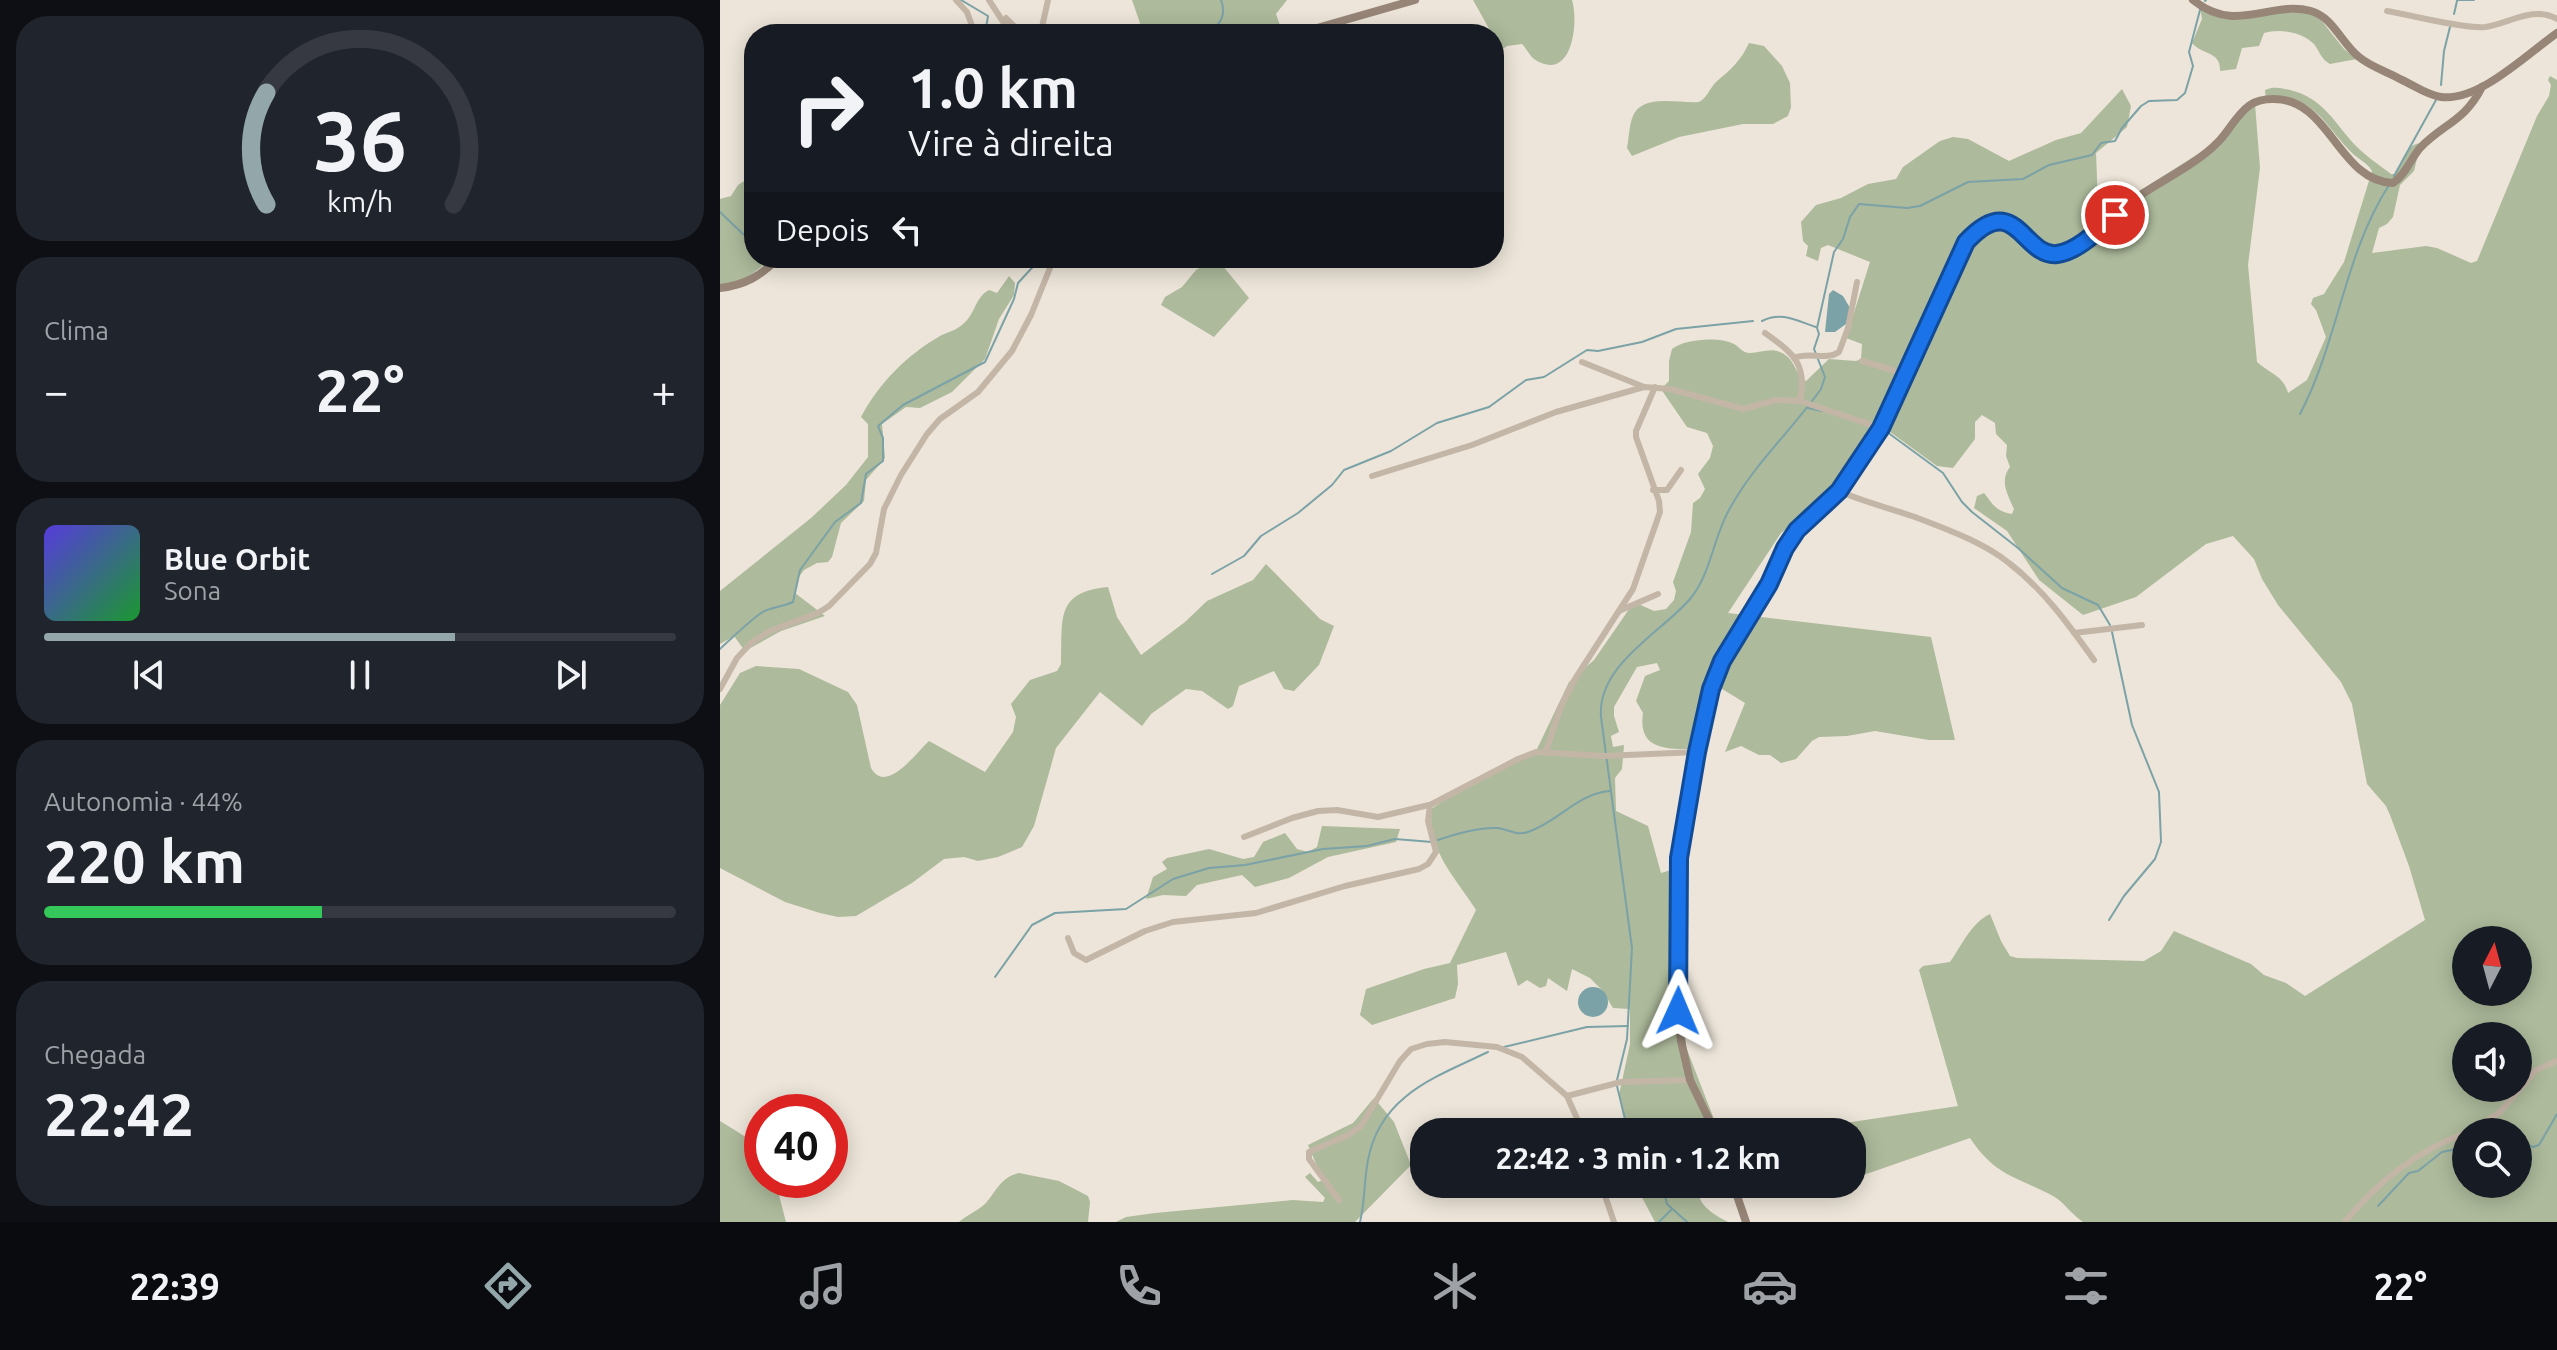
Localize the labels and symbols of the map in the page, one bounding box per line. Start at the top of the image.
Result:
pin [2081,181,2149,249]
north arrow [2452,926,2532,1006]
position arrow [1636,969,1720,1053]
speed limit sign: 40 [744,1094,848,1198]

